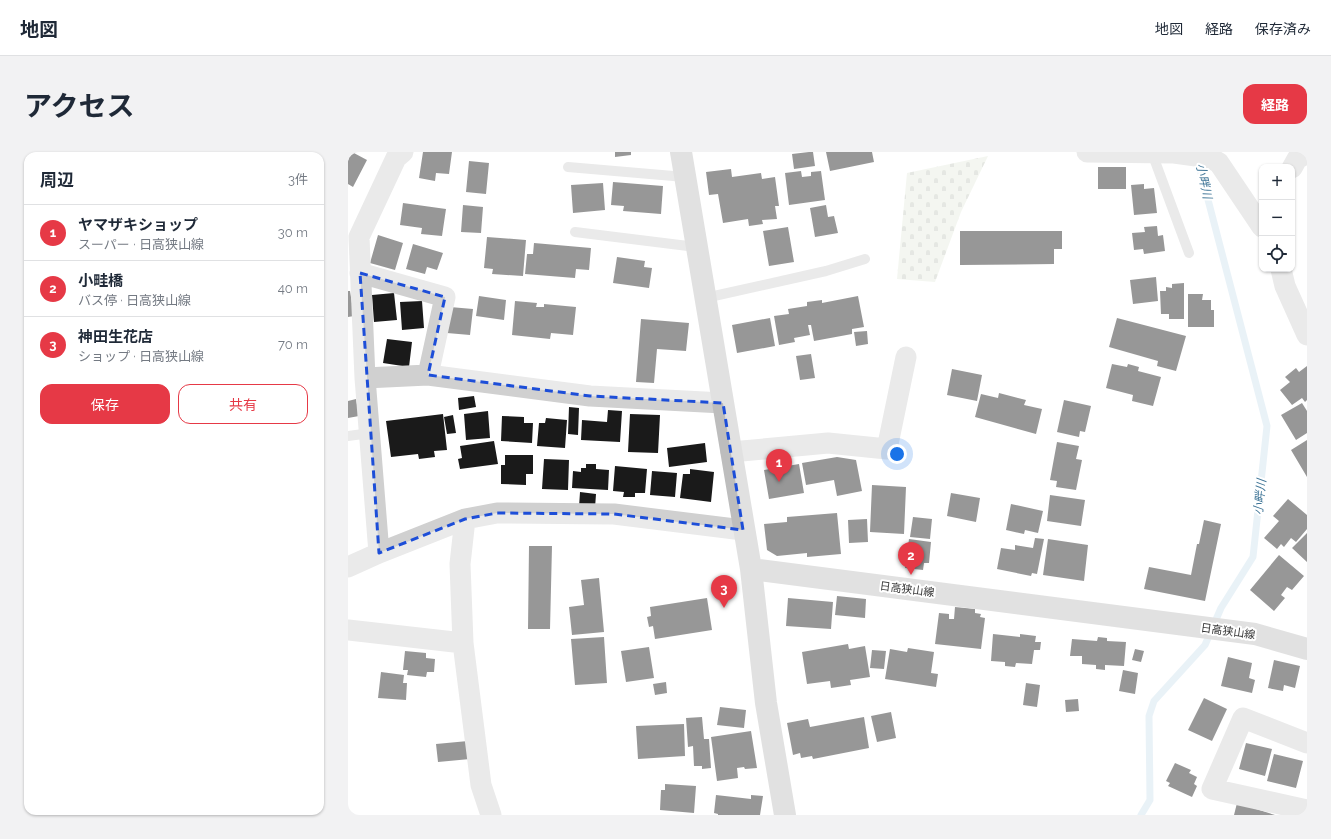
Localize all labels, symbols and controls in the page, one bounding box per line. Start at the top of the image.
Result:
text: 地図 [20,18,58,40]
text: 地図 [1155,21,1183,37]
text: 経路 [1205,21,1233,37]
text: 保存済み [1255,21,1311,37]
button: 経路 [1243,84,1307,124]
text: アクセス [24,90,135,123]
water label: 小畔川 [1193,162,1215,202]
map controls [1259,164,1295,272]
button: + [1259,164,1295,200]
text: 周辺 [40,170,74,190]
text: 3件 [288,172,308,187]
button: − [1259,200,1295,236]
text: ヤマザキショップ [78,216,198,234]
text: 1 [50,225,56,240]
text: 30 m [278,225,308,240]
button: locate [1259,236,1295,272]
text: スーパー · 日高狭山線 [78,237,204,252]
text: 小畦橋 [78,272,123,290]
text: 2 [49,281,57,296]
text: 40 m [278,281,308,296]
text: バス停 · 日高狭山線 [78,293,191,308]
text: 神田生花店 [78,328,153,346]
text: 3 [49,337,57,352]
text: 70 m [278,337,308,352]
text: ショップ · 日高狭山線 [78,349,204,364]
button: 保存 [40,384,170,424]
button: 共有 [178,384,308,424]
your location [887,444,907,464]
pin: 1 [766,449,792,482]
water label: 小畔川 [1251,476,1269,516]
pin: 2 [898,542,924,575]
pin: 3 [711,575,737,608]
street label: 日高狭山線 [879,580,935,599]
street label: 日高狭山線 [1200,621,1256,642]

